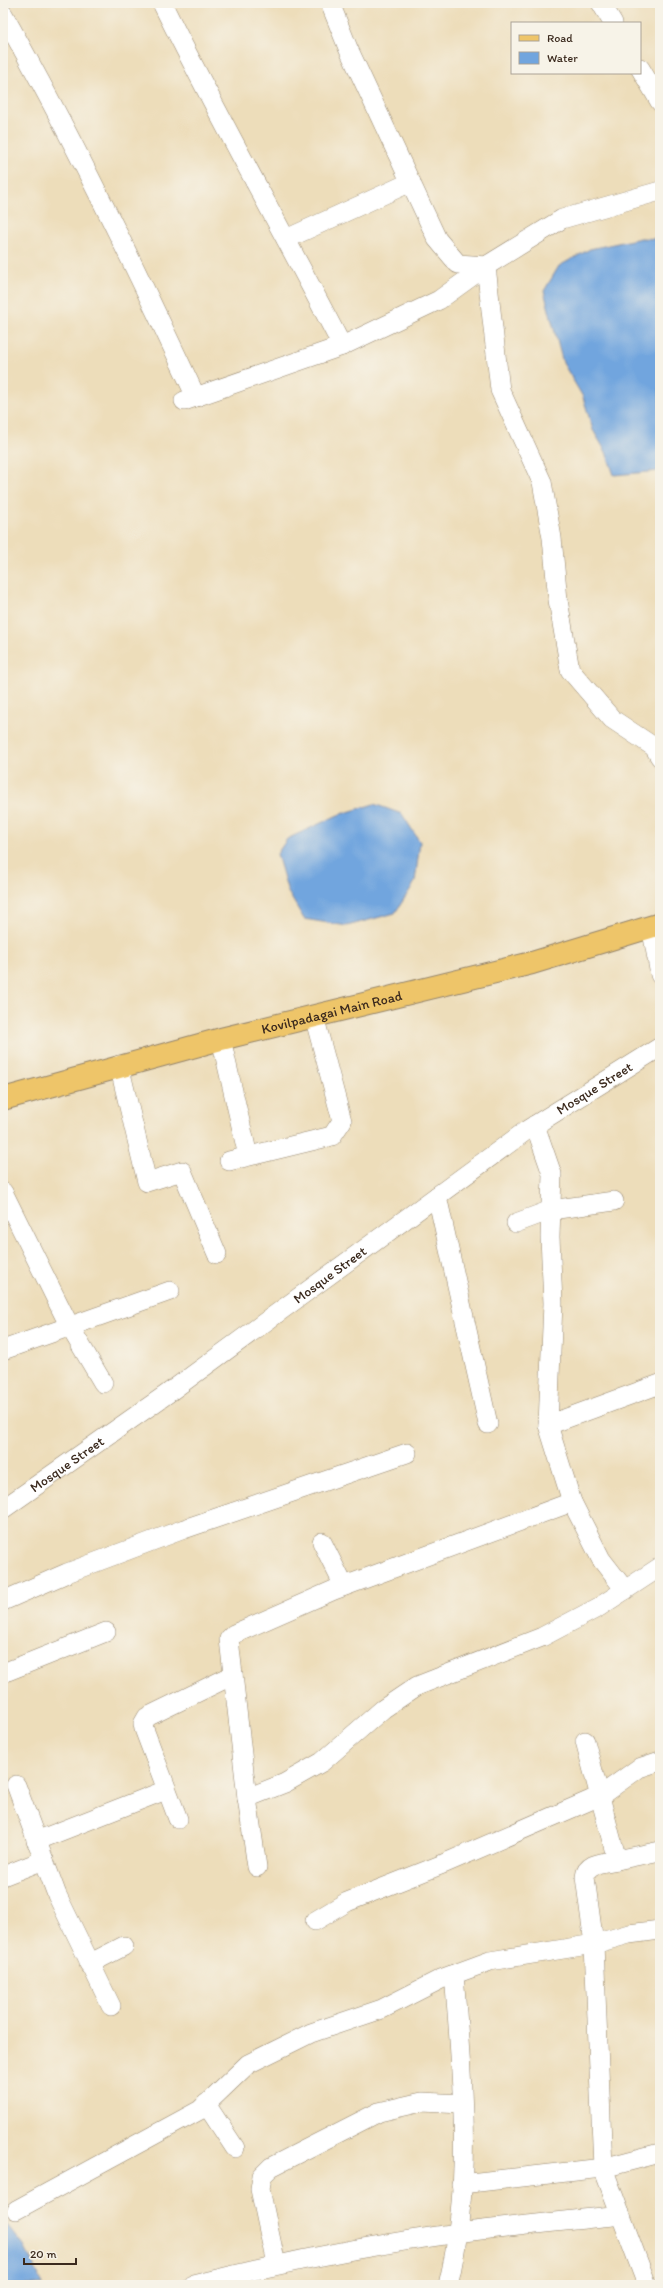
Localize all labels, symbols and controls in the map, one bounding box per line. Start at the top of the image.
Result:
legend [511,22,641,74]
text: Road [547,31,573,45]
text: Water [547,51,578,65]
street label: Kovilpadagai Main Road [260,987,404,1038]
street label: Mosque Street [553,1058,636,1119]
street label: Mosque Street [290,1243,370,1308]
street label: Mosque Street [27,1433,107,1496]
scale bar [24,2240,76,2266]
text: 20 m [30,2247,57,2261]

